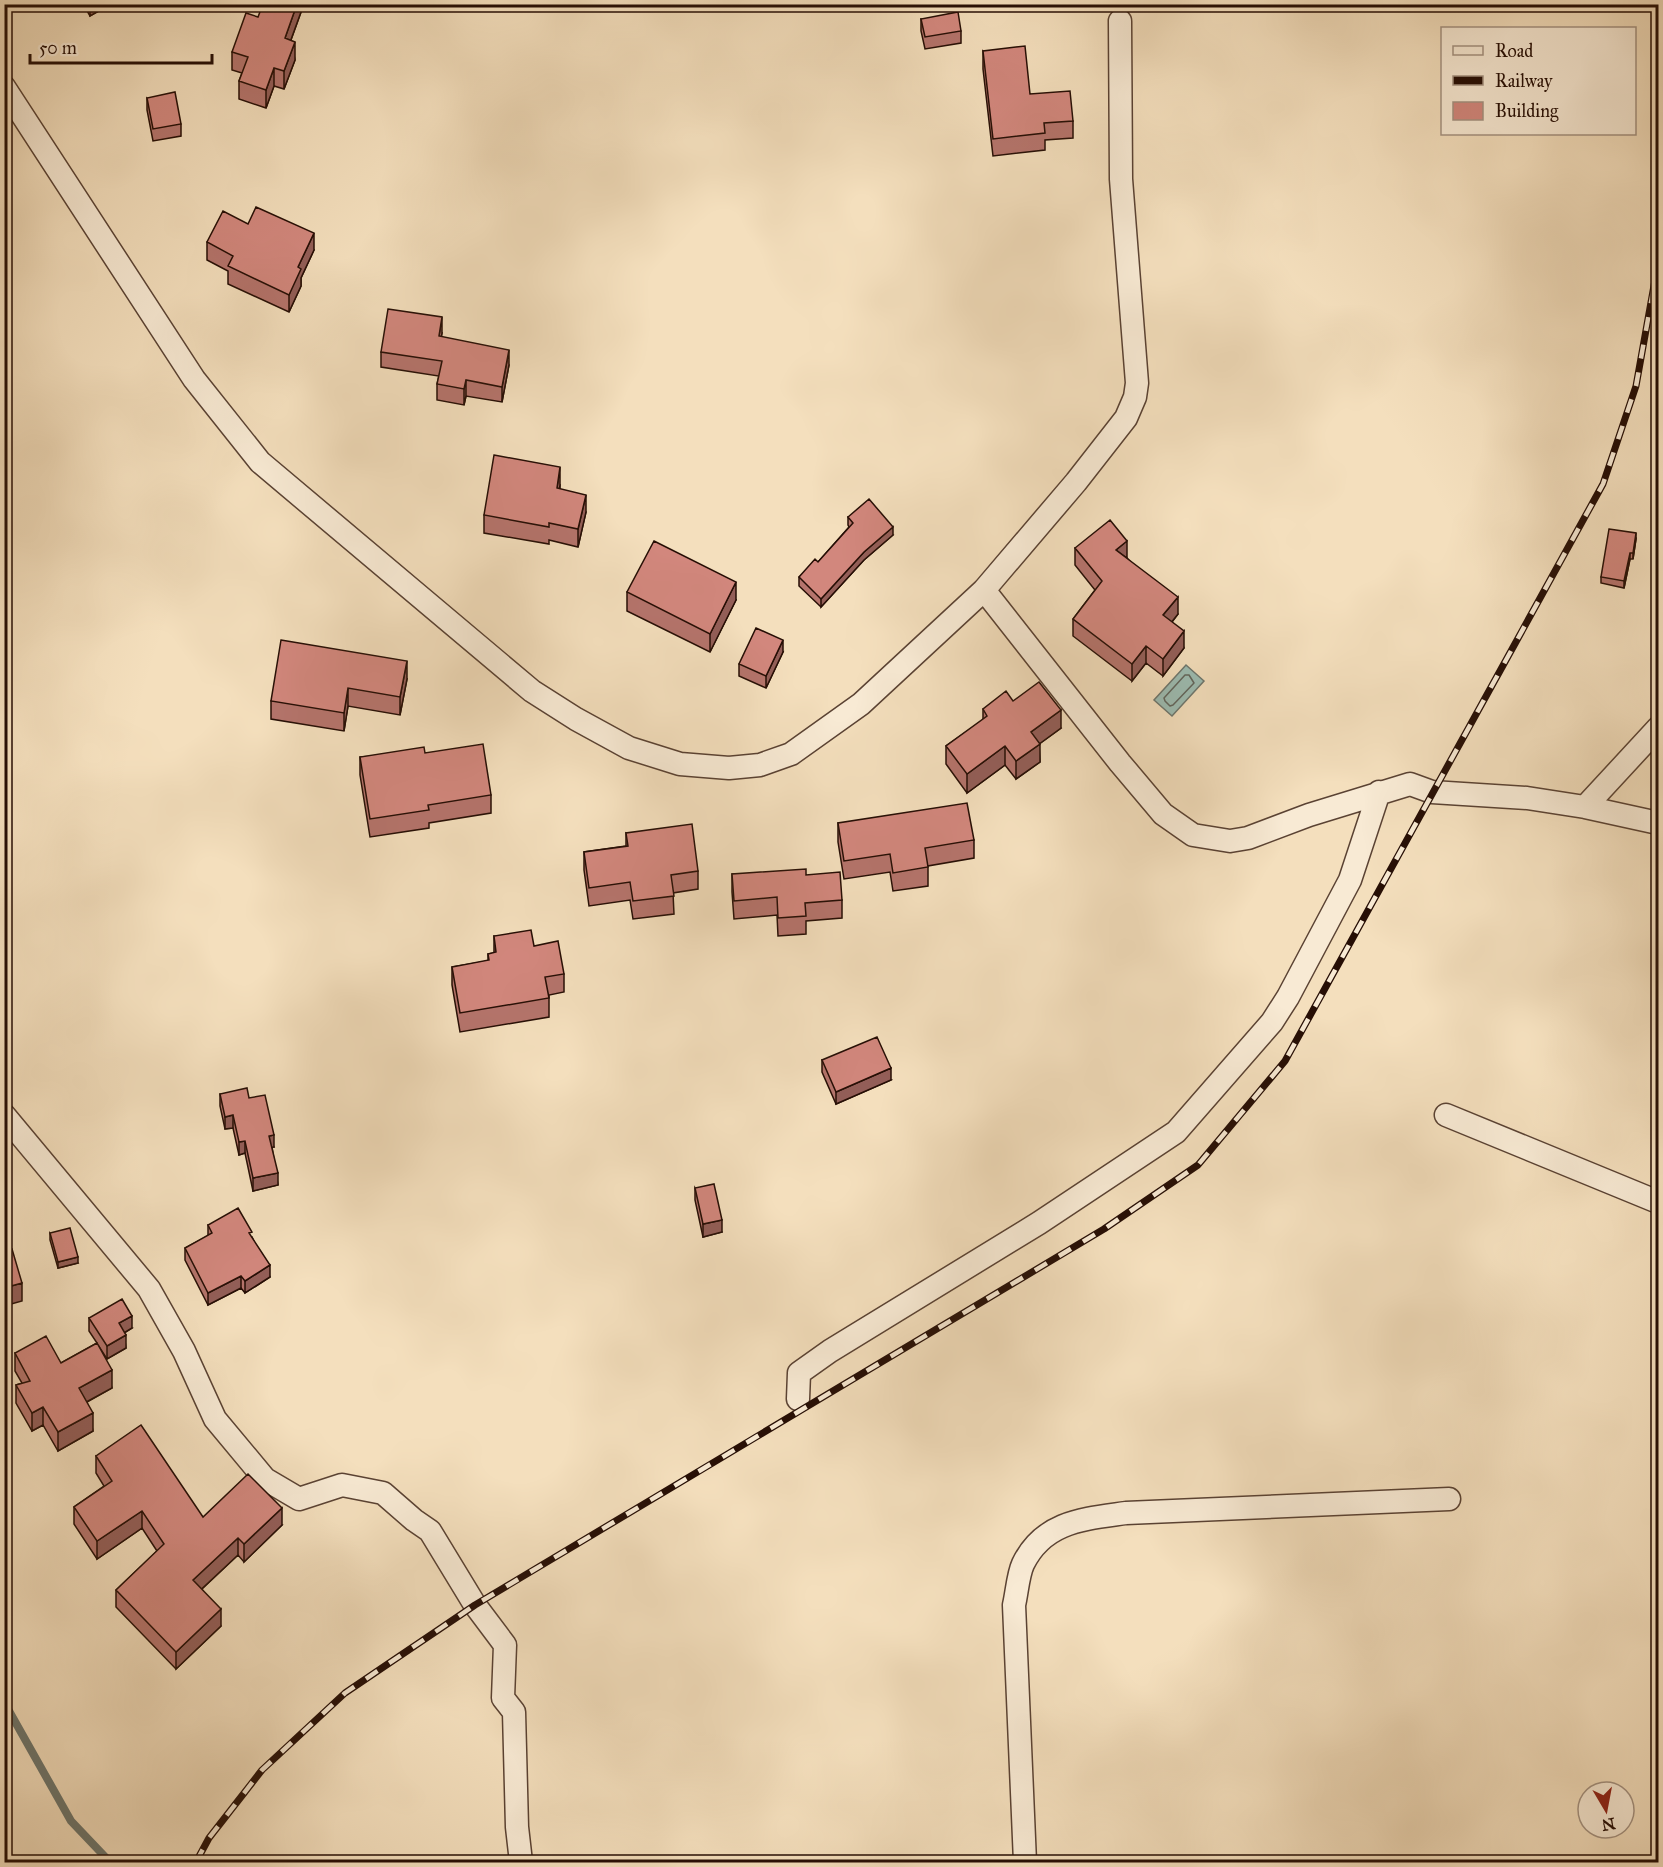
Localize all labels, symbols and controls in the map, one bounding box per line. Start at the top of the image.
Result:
scale bar [30,27,212,65]
legend [1441,27,1636,135]
text: 50 m [39,37,77,59]
text: Road [1495,40,1533,62]
text: Railway [1495,70,1553,92]
text: Building [1495,100,1559,123]
north arrow [1576,1780,1636,1840]
text: N [1600,1814,1617,1835]

